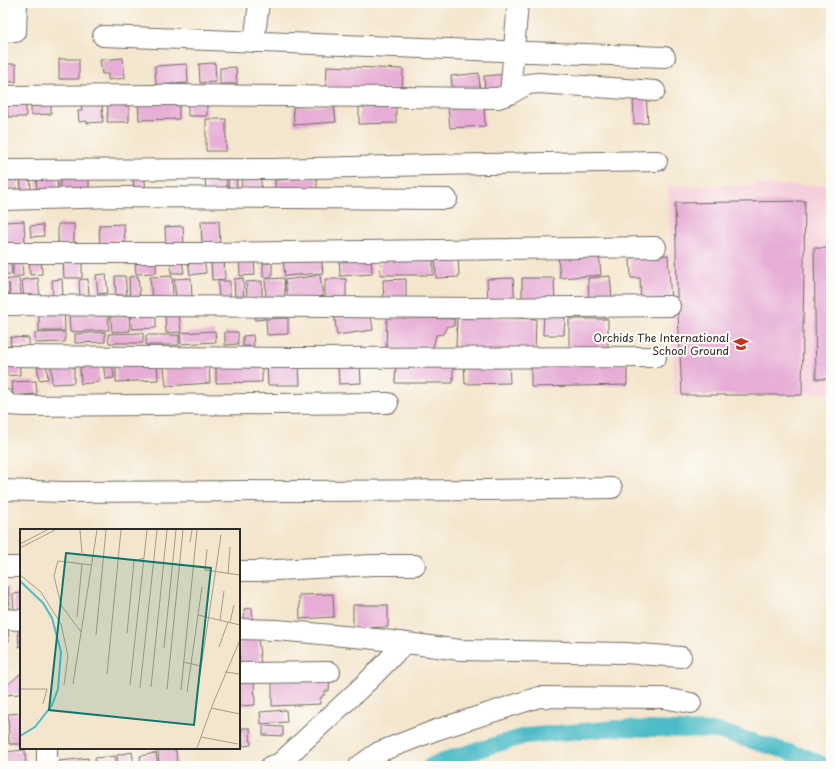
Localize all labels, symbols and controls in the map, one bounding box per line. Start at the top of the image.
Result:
place label: Orchids The International School Ground [594,329,729,359]
school or university icon: Orchids The International School Ground [732,335,750,353]
inset map [20,529,240,749]

